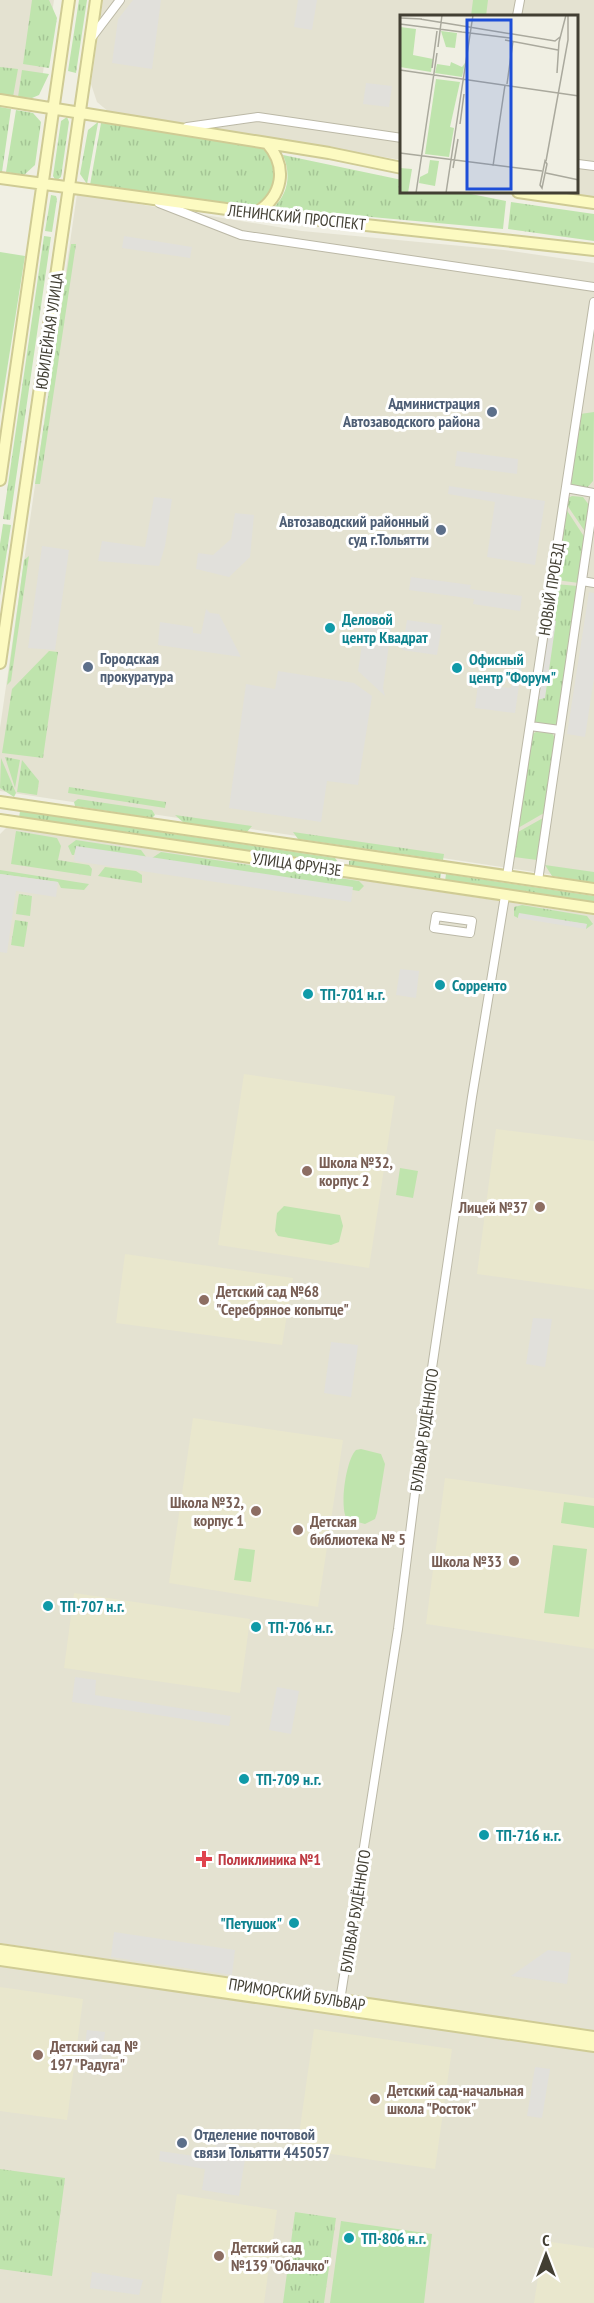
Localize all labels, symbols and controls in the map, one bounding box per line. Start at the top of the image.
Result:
inset map [400,15,579,194]
street label: ЛЕНИНСКИЙ ПРОСПЕКТ [226,200,367,234]
street label: ЮБИЛЕЙНАЯ УЛИЦА [31,271,67,391]
place label: Администрация Автозаводского района [342,393,480,431]
marker: Администрация Автозаводского района [485,405,499,419]
place label: Автозаводский районный суд г.Тольятти [278,511,429,549]
marker: Автозаводский районный суд г.Тольятти [434,523,448,537]
street label: НОВЫЙ ПРОЕЗД [534,541,568,637]
place label: Деловой центр Квадрат [342,609,428,647]
marker: Деловой центр Квадрат [323,621,337,635]
place label: Городская прокуратура [100,648,174,686]
place label: Офисный центр "Форум" [469,649,556,687]
marker: Городская прокуратура [81,660,95,674]
marker: Офисный центр "Форум" [450,661,464,675]
street label: УЛИЦА ФРУНЗЕ [251,848,343,880]
place label: Сорренто [452,975,507,995]
marker: Сорренто [433,978,447,992]
place label: ТП-701 н.г. [320,984,385,1004]
marker: ТП-701 н.г. [301,987,315,1001]
place label: Школа №32, корпус 2 [319,1152,393,1190]
marker: Школа №32, корпус 2 [300,1164,314,1178]
place label: Лицей №37 [458,1197,528,1217]
marker: Лицей №37 [533,1200,547,1214]
place label: Детский сад №68 "Серебряное копытце" [216,1281,349,1319]
marker: Детский сад №68 "Серебряное копытце" [197,1293,211,1307]
street label: БУЛЬВАР БУДЁННОГО [405,1367,443,1493]
place label: Школа №32, корпус 1 [170,1492,244,1530]
marker: Школа №32, корпус 1 [249,1504,263,1518]
place label: Детская библиотека № 5 [310,1511,406,1549]
marker: Детская библиотека № 5 [291,1523,305,1537]
place label: Школа №33 [431,1551,502,1571]
marker: Школа №33 [507,1554,521,1568]
place label: ТП-707 н.г. [60,1596,124,1616]
marker: ТП-707 н.г. [41,1599,55,1613]
place label: ТП-706 н.г. [268,1617,333,1637]
marker: ТП-706 н.г. [249,1620,263,1634]
place label: ТП-709 н.г. [256,1769,321,1789]
marker: ТП-709 н.г. [237,1772,251,1786]
place label: ТП-716 н.г. [496,1825,561,1845]
marker: ТП-716 н.г. [477,1828,491,1842]
street label: БУЛЬВАР БУДЁННОГО [335,1848,375,1974]
place label: Поликлиника №1 [218,1849,321,1869]
marker: Поликлиника №1 [195,1850,213,1868]
place label: "Петушок" [220,1913,282,1933]
marker: "Петушок" [287,1916,301,1930]
street label: ПРИМОРСКИЙ БУЛЬВАР [227,1973,367,2015]
place label: Детский сад № 197 "Радуга" [50,2036,138,2074]
marker: Детский сад № 197 "Радуга" [31,2048,45,2062]
place label: Детский сад-начальная школа "Росток" [387,2080,524,2118]
marker: Детский сад-начальная школа "Росток" [368,2092,382,2106]
place label: Отделение почтовой связи Тольятти 445057 [194,2124,330,2162]
marker: Отделение почтовой связи Тольятти 445057 [175,2136,189,2150]
north arrow [516,2225,576,2285]
place label: ТП-806 н.г. [361,2228,426,2248]
text: С [542,2230,550,2250]
marker: ТП-806 н.г. [342,2231,356,2245]
place label: Детский сад №139 "Облачко" [231,2237,329,2275]
marker: Детский сад №139 "Облачко" [212,2249,226,2263]

